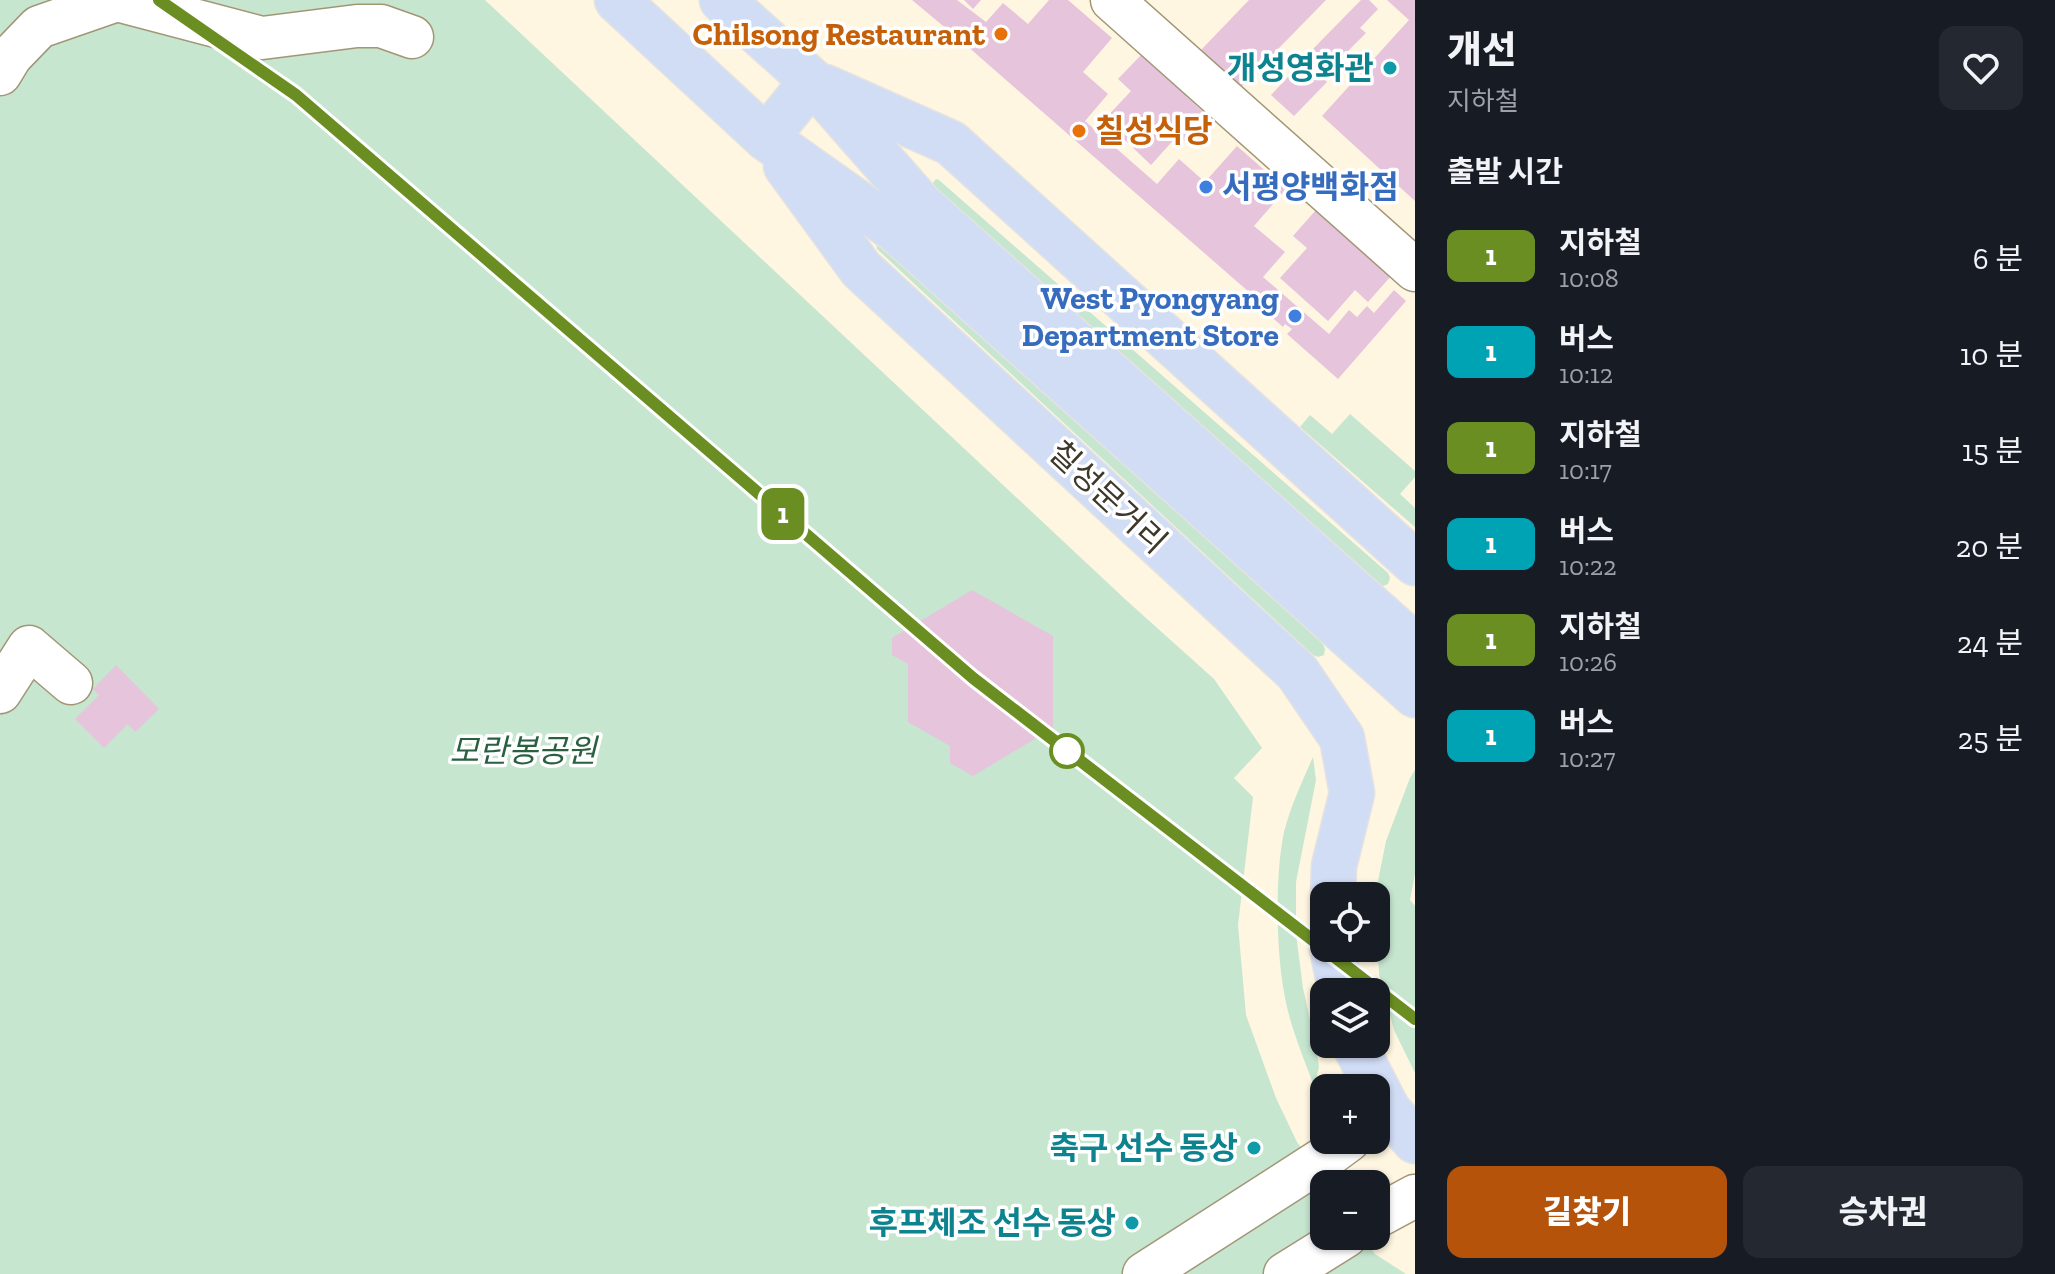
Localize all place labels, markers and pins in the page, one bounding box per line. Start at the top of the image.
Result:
place label: Chilsong Restaurant [693,15,985,53]
marker: Chilsong Restaurant [992,25,1010,43]
place label: 개성영화관 [1227,49,1374,87]
marker: 개성영화관 [1381,59,1399,77]
place label: 칠성식당 [1095,112,1213,150]
marker: 칠성식당 [1070,122,1088,140]
place label: 서평양백화점 [1222,168,1399,206]
marker: 서평양백화점 [1197,178,1215,196]
place label: West Pyongyang Department Store [1022,279,1279,354]
marker: West Pyongyang Department Store [1286,307,1304,325]
unlabelled marker [1050,734,1084,768]
place label: 축구 선수 동상 [1049,1129,1238,1167]
marker: 축구 선수 동상 [1245,1139,1263,1157]
place label: 후프체조 선수 동상 [869,1204,1116,1242]
marker: 후프체조 선수 동상 [1123,1214,1141,1232]

